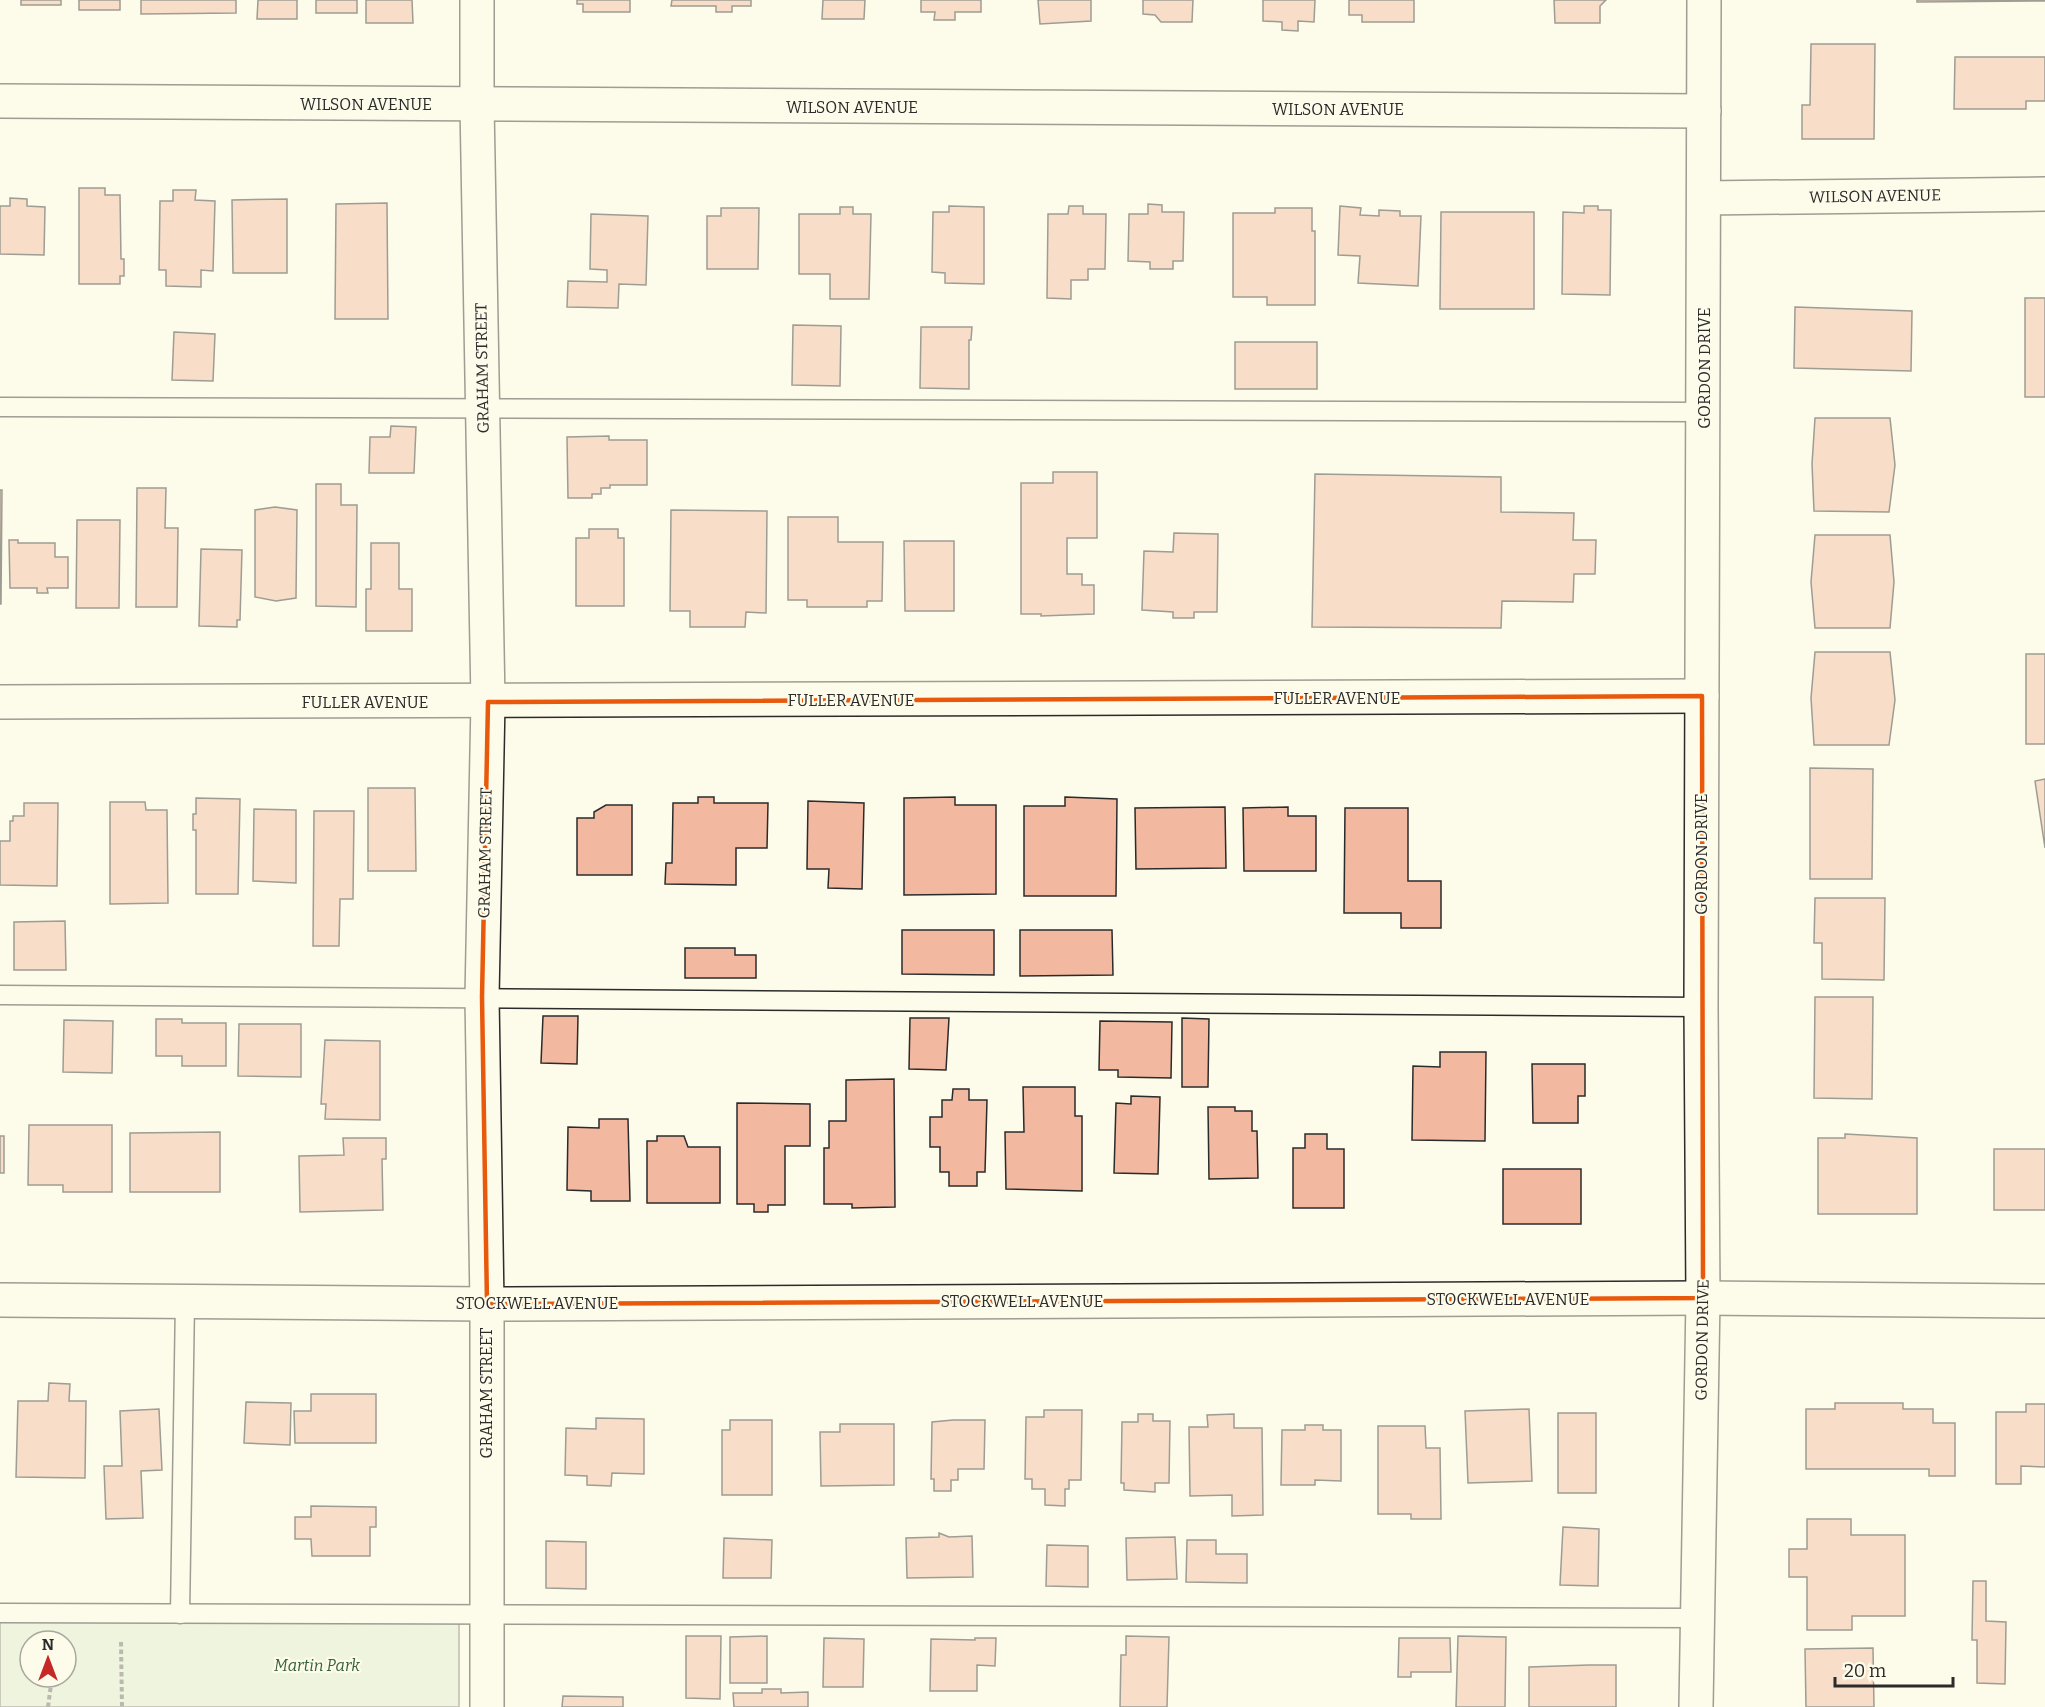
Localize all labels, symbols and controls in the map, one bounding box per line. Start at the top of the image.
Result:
street label: WILSON AVENUE [300,95,432,114]
street label: WILSON AVENUE [786,98,918,117]
street label: WILSON AVENUE [1272,100,1404,119]
street label: WILSON AVENUE [1809,185,1941,207]
street label: GRAHAM STREET [471,302,493,434]
street label: GORDON DRIVE [1695,307,1714,429]
street label: FULLER AVENUE [1273,689,1401,708]
street label: FULLER AVENUE [787,691,915,710]
street label: FULLER AVENUE [301,693,429,712]
street label: GRAHAM STREET [474,787,496,919]
street label: GORDON DRIVE [1692,793,1711,915]
street label: GORDON DRIVE [1691,1279,1713,1401]
street label: STOCKWELL AVENUE [1427,1290,1589,1309]
street label: STOCKWELL AVENUE [941,1292,1103,1311]
street label: STOCKWELL AVENUE [456,1294,618,1313]
street label: GRAHAM STREET [477,1328,496,1458]
north arrow [18,1629,78,1689]
text: N [42,1635,54,1654]
scale bar [1835,1650,1954,1688]
park label: Martin Park [274,1656,360,1675]
text: 20 m [1844,1660,1886,1682]

